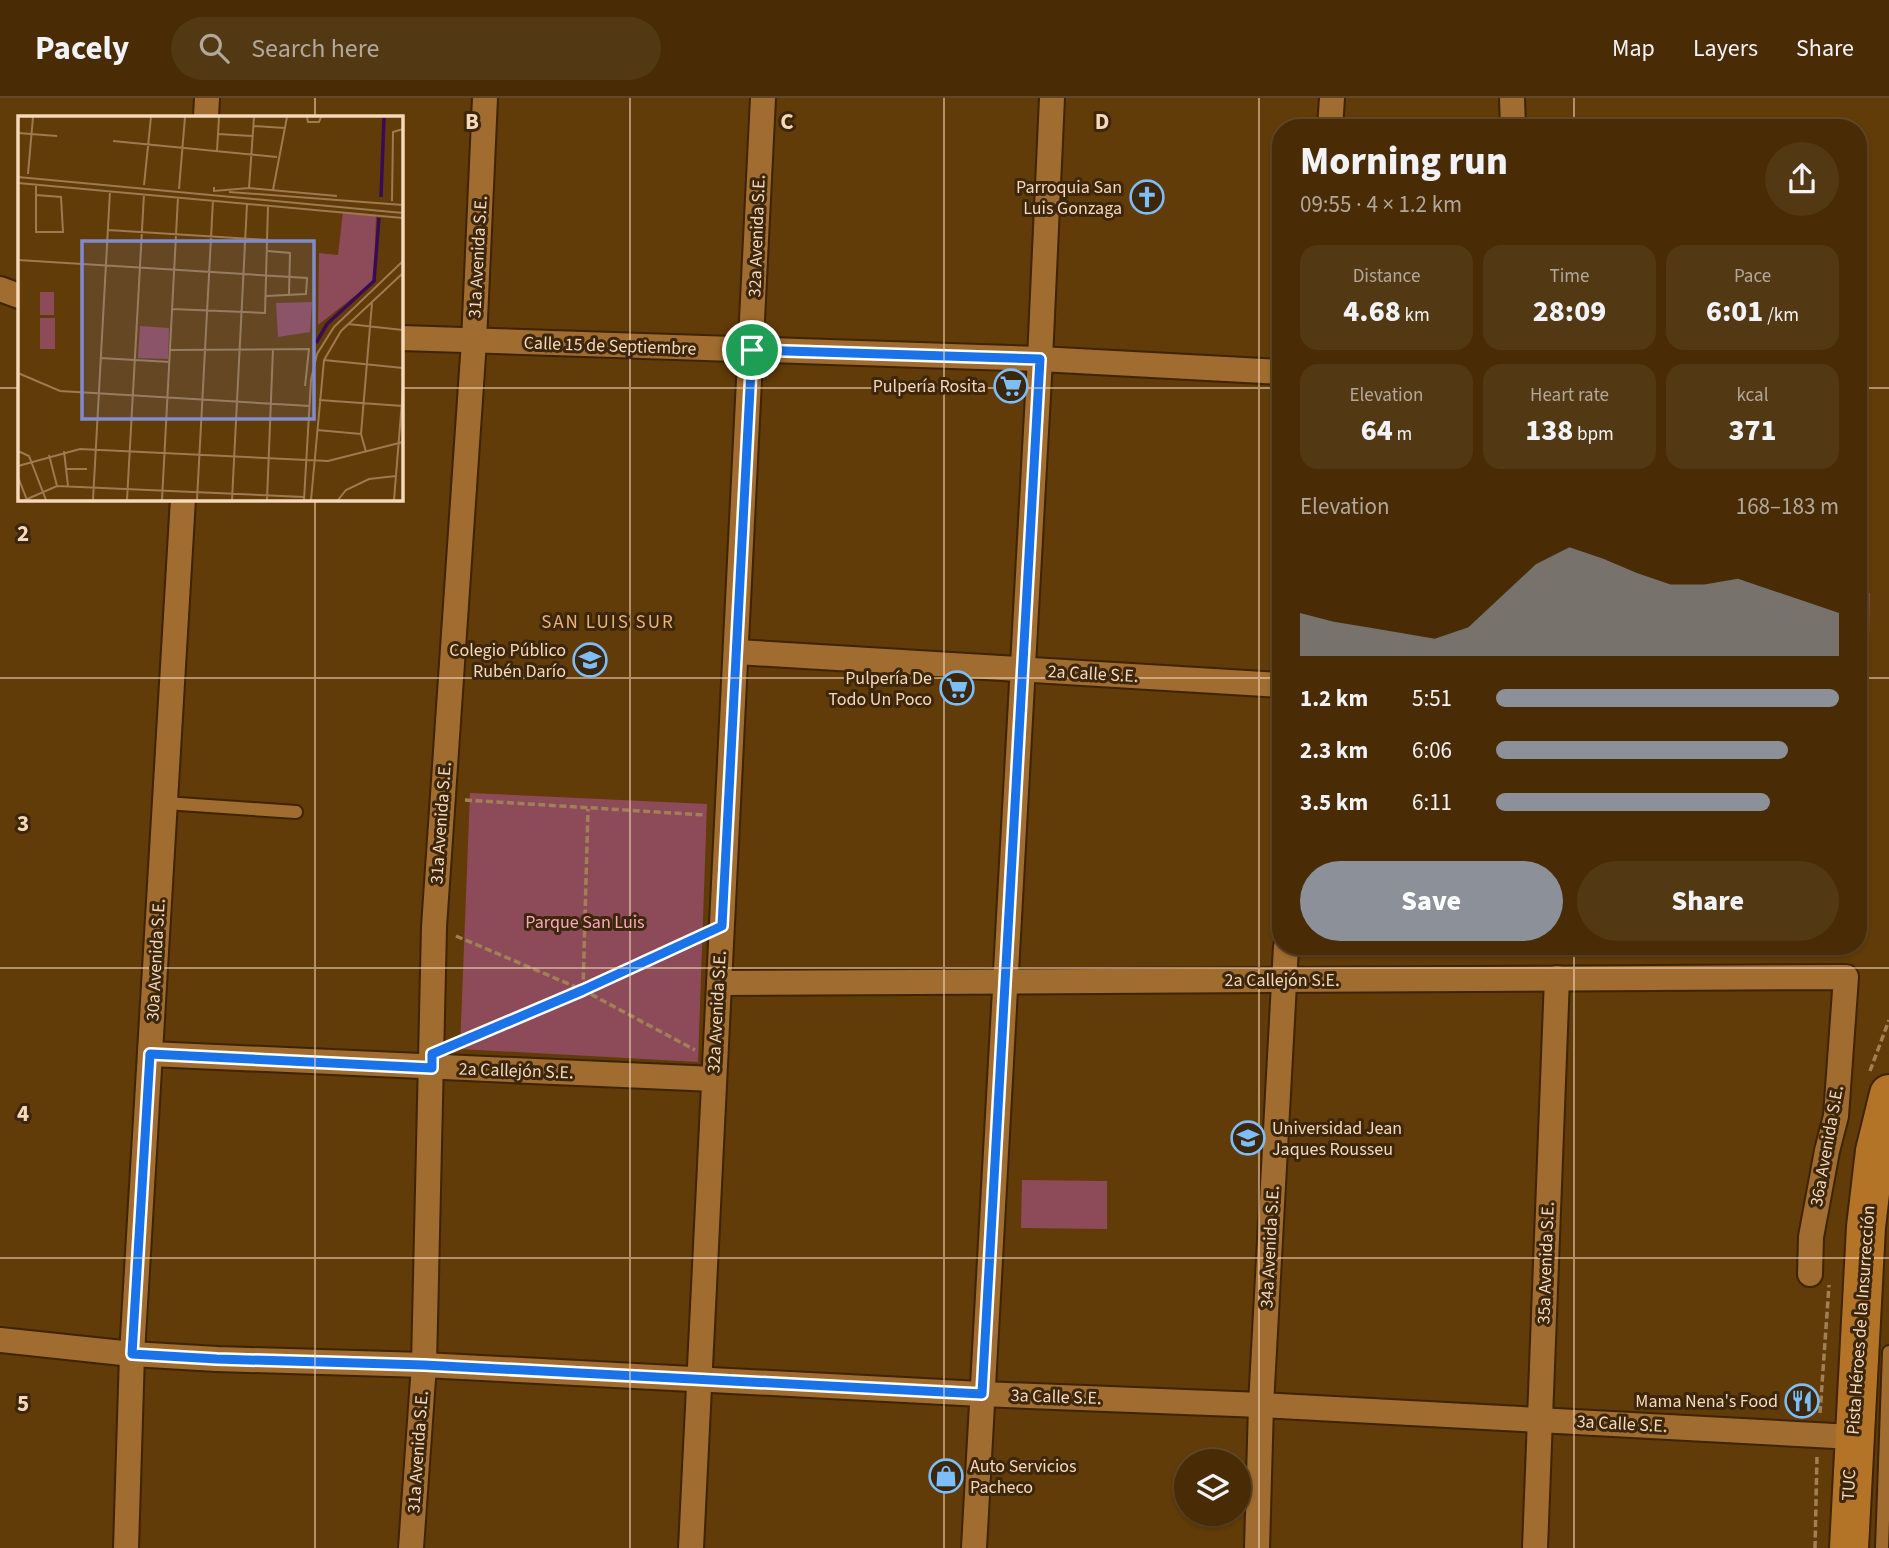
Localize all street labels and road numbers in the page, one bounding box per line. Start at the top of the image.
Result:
street label: 32a Avenida S.E. [742,174,772,298]
street label: 31a Avenida S.E. [462,195,494,319]
street label: Calle 15 de Septiembre [523,330,697,362]
street label: 2a Calle S.E. [1047,659,1139,689]
street label: 31a Avenida S.E. [424,761,458,885]
street label: 30a Avenida S.E. [140,898,172,1022]
street label: 32a Avenida S.E. [701,950,733,1074]
street label: 2a Callejón S.E. [1225,968,1339,993]
street label: 2a Callejón S.E. [458,1057,574,1085]
street label: 36a Avenida S.E. [1804,1084,1850,1208]
street label: 34a Avenida S.E. [1254,1185,1286,1309]
street label: 35a Avenida S.E. [1531,1201,1561,1325]
street label: Pista Héroes de la Insurrección [1841,1205,1881,1435]
street label: 3a Calle S.E. [1010,1383,1102,1411]
street label: 31a Avenida S.E. [401,1390,435,1514]
street label: 3a Calle S.E. [1576,1409,1668,1439]
street label: TUC [1836,1469,1862,1501]

